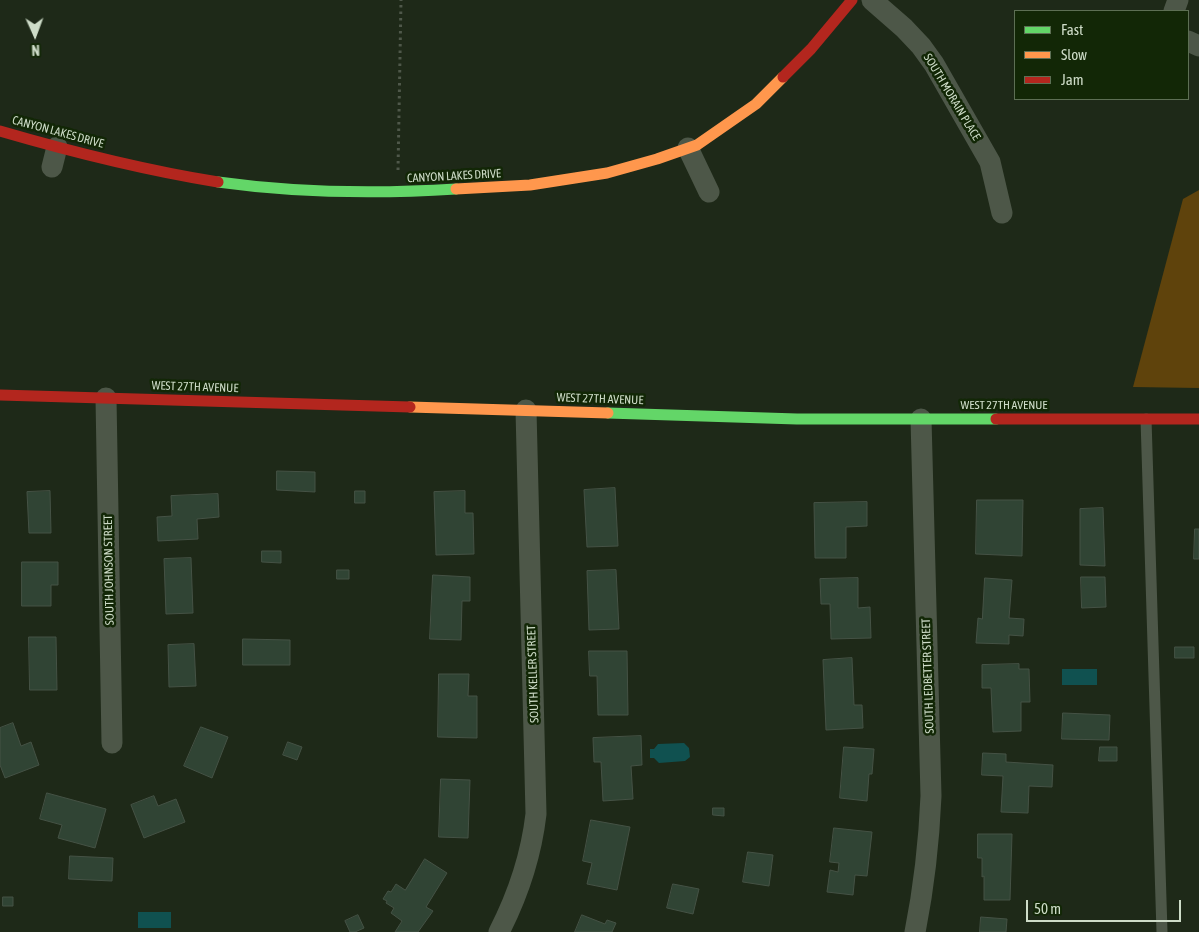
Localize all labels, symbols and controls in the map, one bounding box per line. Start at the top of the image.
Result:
north arrow [10,10,60,60]
legend [1014,10,1189,100]
text: Fast [1061,21,1083,38]
text: N [31,42,40,58]
text: Slow [1061,46,1087,63]
street label: SOUTH MORAIN PLACE [920,51,984,143]
text: Jam [1061,71,1084,88]
street label: CANYON LAKES DRIVE [11,113,105,151]
street label: CANYON LAKES DRIVE [407,166,501,186]
street label: WEST 27TH AVENUE [151,378,239,396]
street label: WEST 27TH AVENUE [556,390,644,408]
street label: WEST 27TH AVENUE [961,398,1047,412]
street label: SOUTH JOHNSON STREET [101,515,117,625]
street label: SOUTH LEDBETTER STREET [919,618,937,734]
street label: SOUTH KELLER STREET [524,625,542,723]
scale bar [1029,890,1184,922]
text: 50 m [1034,900,1061,917]

